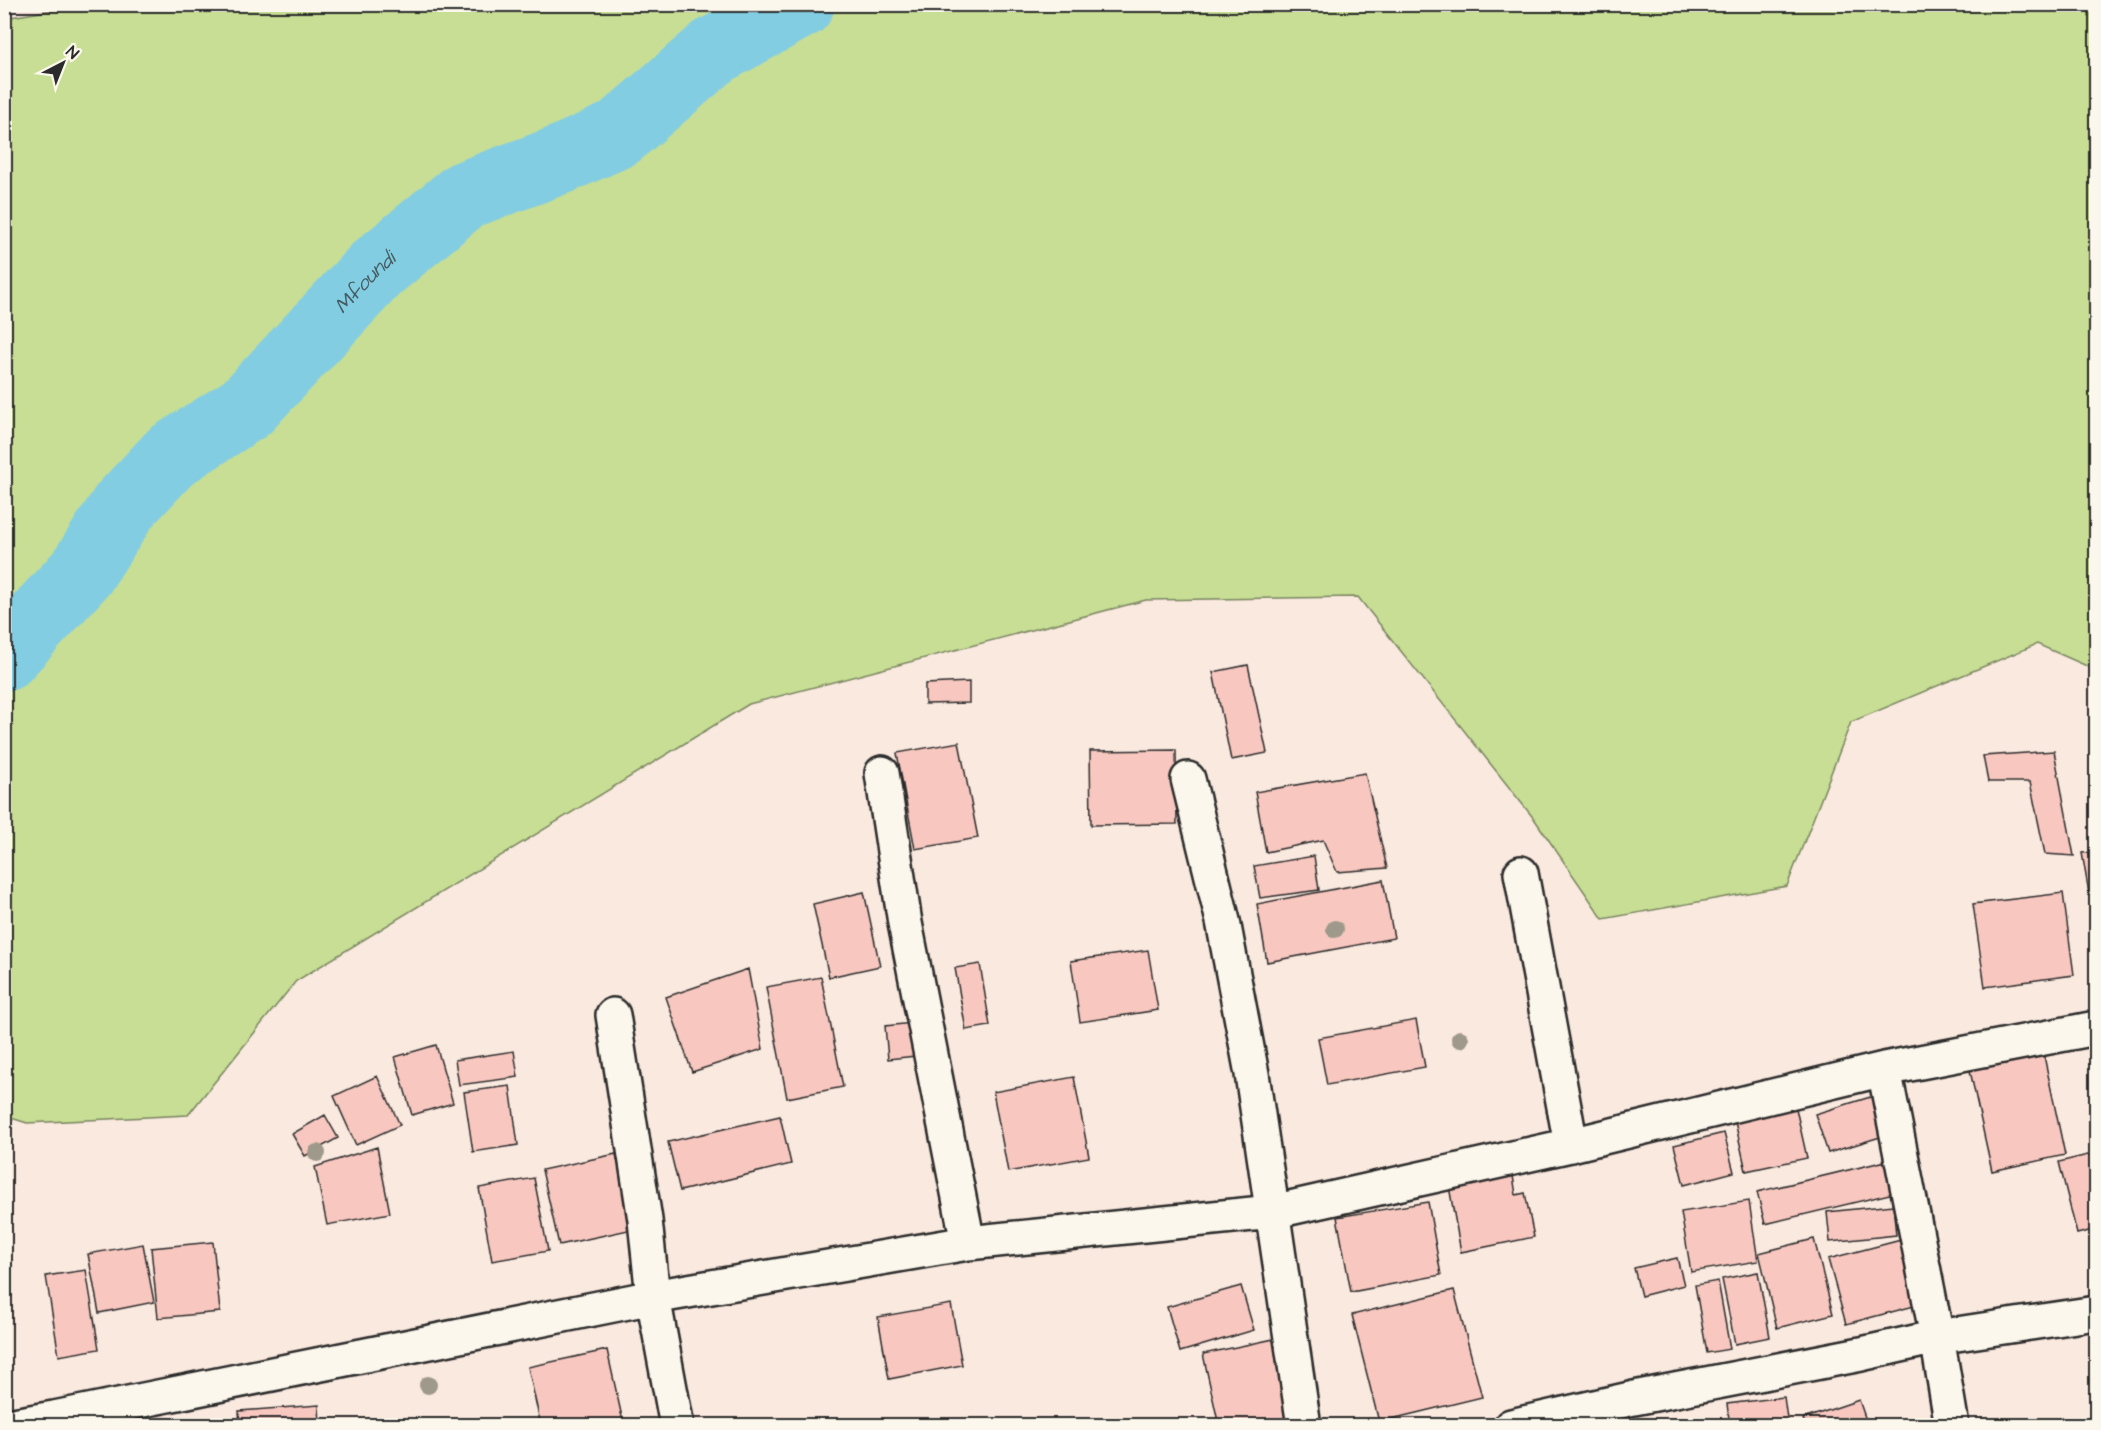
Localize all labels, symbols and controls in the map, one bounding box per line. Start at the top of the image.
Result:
north arrow [33,33,93,93]
text: N [61,41,83,64]
water label: Mfoundi [328,243,404,320]

